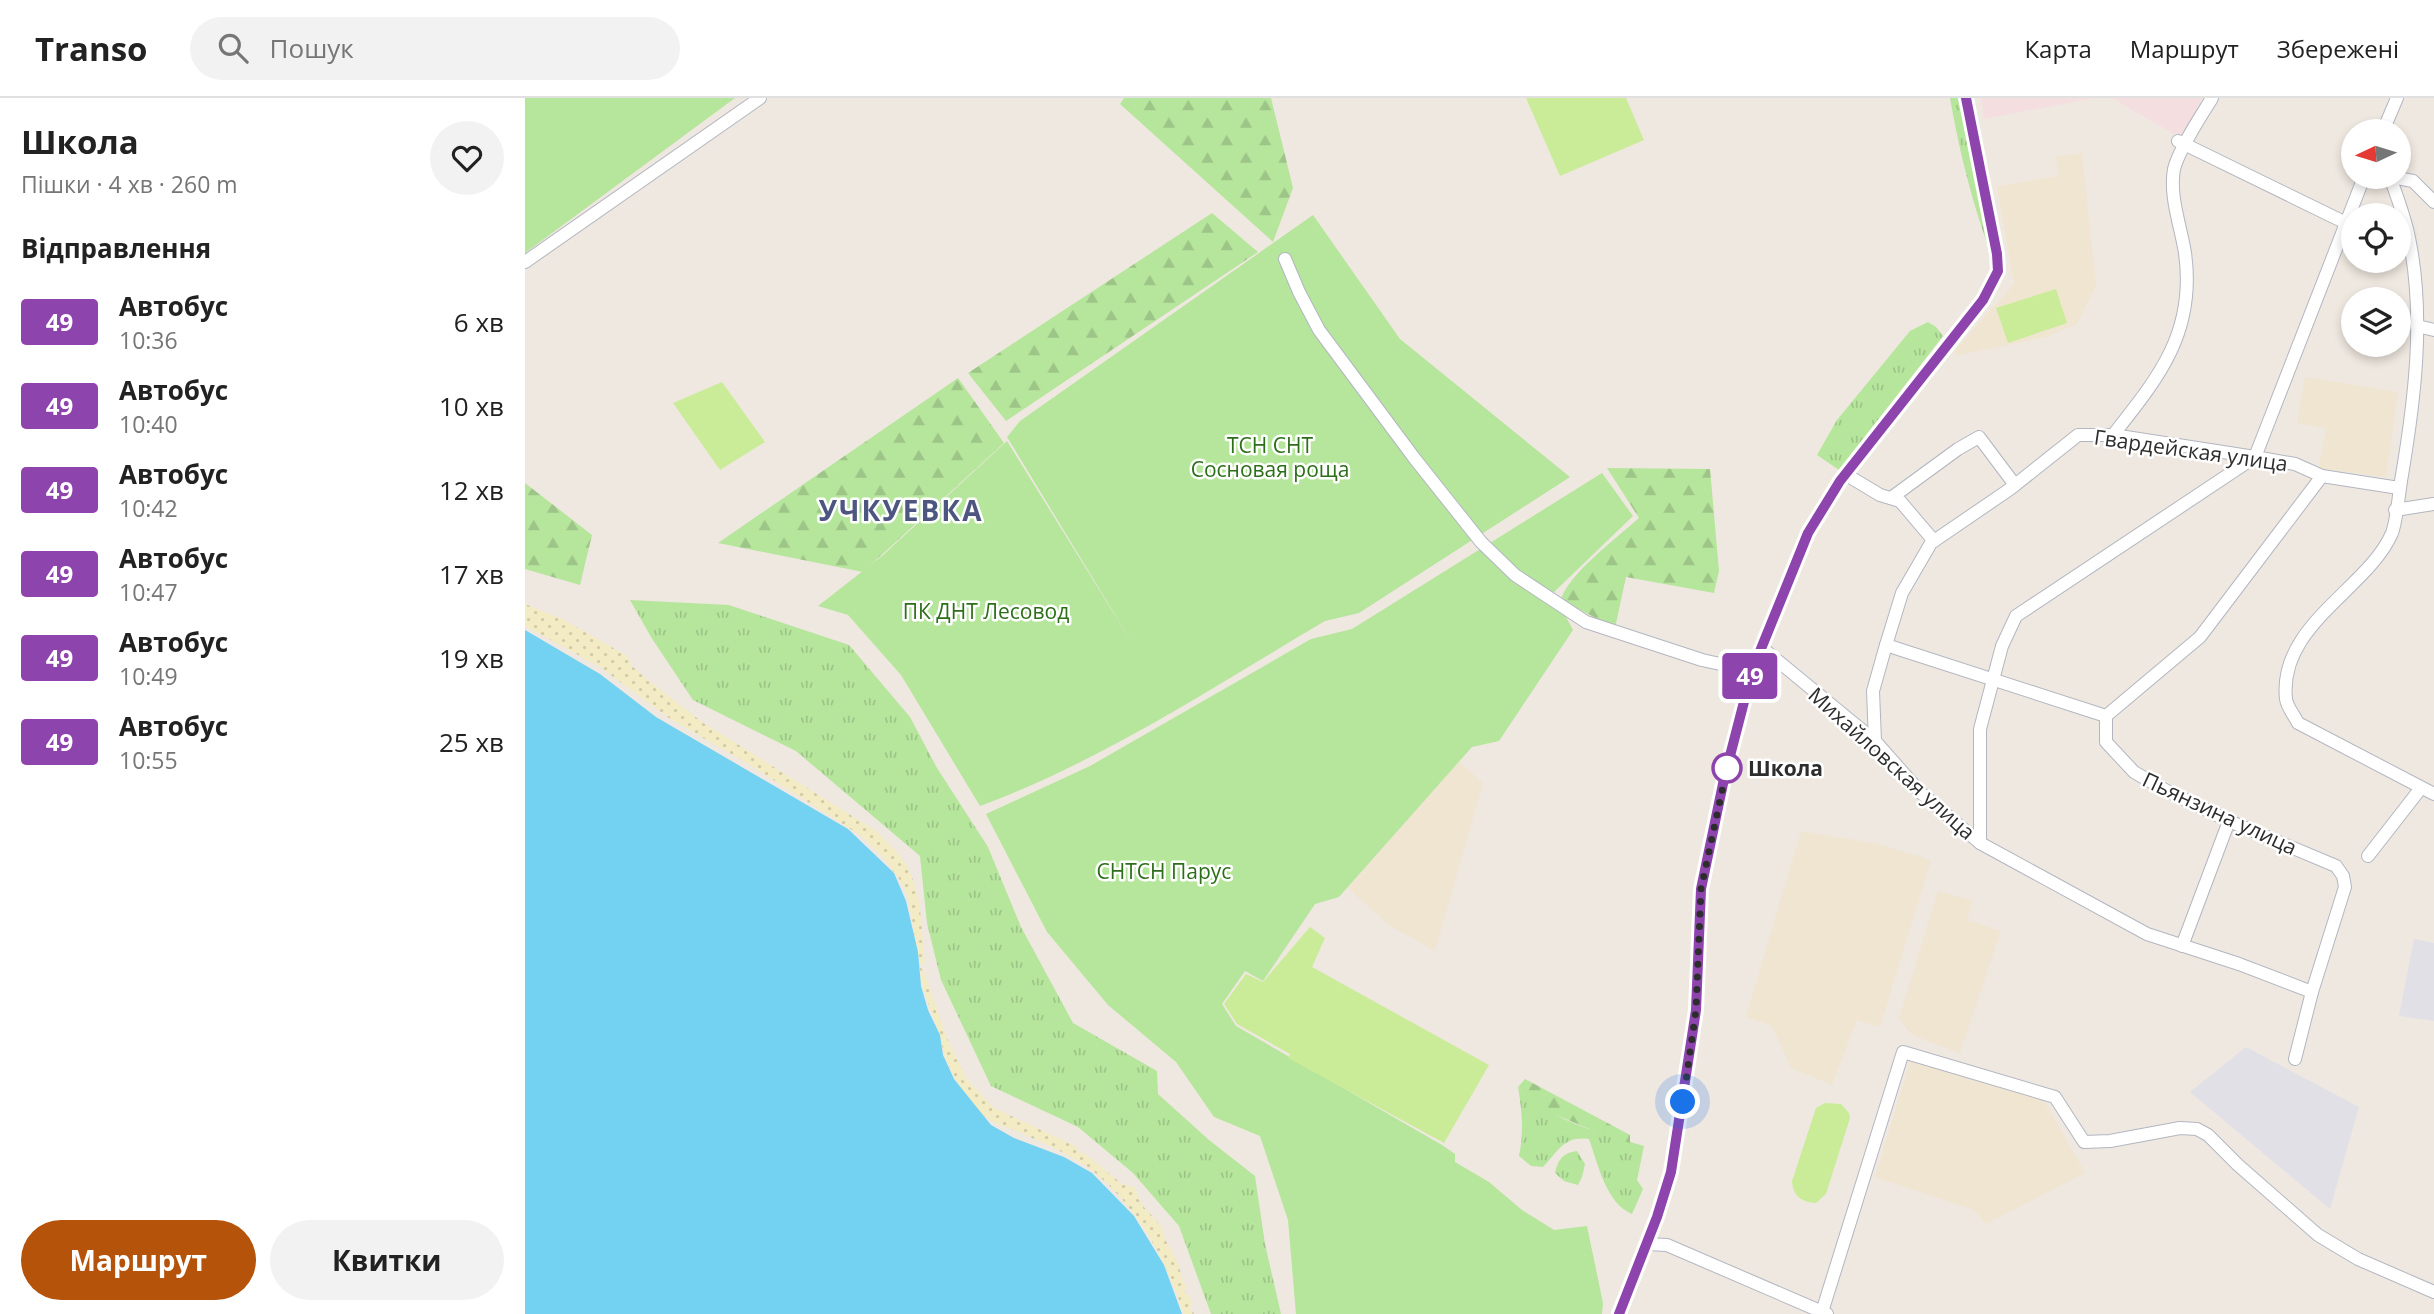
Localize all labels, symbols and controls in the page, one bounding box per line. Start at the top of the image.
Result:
search box [190,17,680,80]
text: Transo [35,26,148,71]
icon: search [214,29,252,67]
text: Пошук [270,30,354,66]
text: Карта [2024,32,2092,65]
text: Маршрут [2130,32,2239,65]
text: Збережені [2277,32,2399,65]
text: Школа [21,119,139,164]
north arrow [2341,119,2411,189]
map controls [2341,119,2411,357]
button: heart [430,121,504,195]
text: Пішки · 4 хв · 260 m [21,168,238,200]
button: locate [2341,203,2411,273]
text: Відправлення [21,230,211,266]
button: layers [2341,287,2411,357]
text: Автобус [119,288,228,324]
text: 6 хв [454,304,504,340]
text: 49 [46,305,73,338]
text: 10:36 [119,324,178,356]
text: Автобус [119,372,228,408]
text: 10 хв [439,388,504,424]
text: 49 [46,389,73,422]
text: 10:40 [119,408,178,440]
street label: Гвардейская улица [2092,423,2290,477]
park label: ТСН СНТ Сосновая роща [1191,431,1349,483]
text: Автобус [119,456,228,492]
text: 12 хв [439,472,504,508]
text: 49 [46,473,73,506]
district label: УЧКУЕВКА [819,491,983,529]
text: 10:42 [119,492,178,524]
text: Автобус [119,540,228,576]
text: 17 хв [439,556,504,592]
text: 49 [46,557,73,590]
text: 10:47 [119,576,178,608]
park label: ПК ДНТ Лесовод [903,597,1069,625]
text: Автобус [119,624,228,660]
text: 19 хв [439,640,504,676]
text: 49 [46,641,73,674]
line badge: 49 [1719,653,1781,699]
text: 49 [1736,659,1764,692]
text: 10:49 [119,660,178,692]
street label: Михайловская улица [1803,681,1981,845]
text: Автобус [119,708,228,744]
text: 25 хв [439,724,504,760]
text: 49 [46,725,73,758]
text: 10:55 [119,744,178,776]
marker: Школа [1712,753,1742,783]
place label: Школа [1748,754,1823,782]
street label: Пьянзина улица [2138,765,2302,861]
park label: СНТСН Парус [1097,857,1231,885]
your location [1665,1084,1700,1119]
button: Маршрут [21,1220,256,1300]
button: Квитки [270,1220,504,1300]

